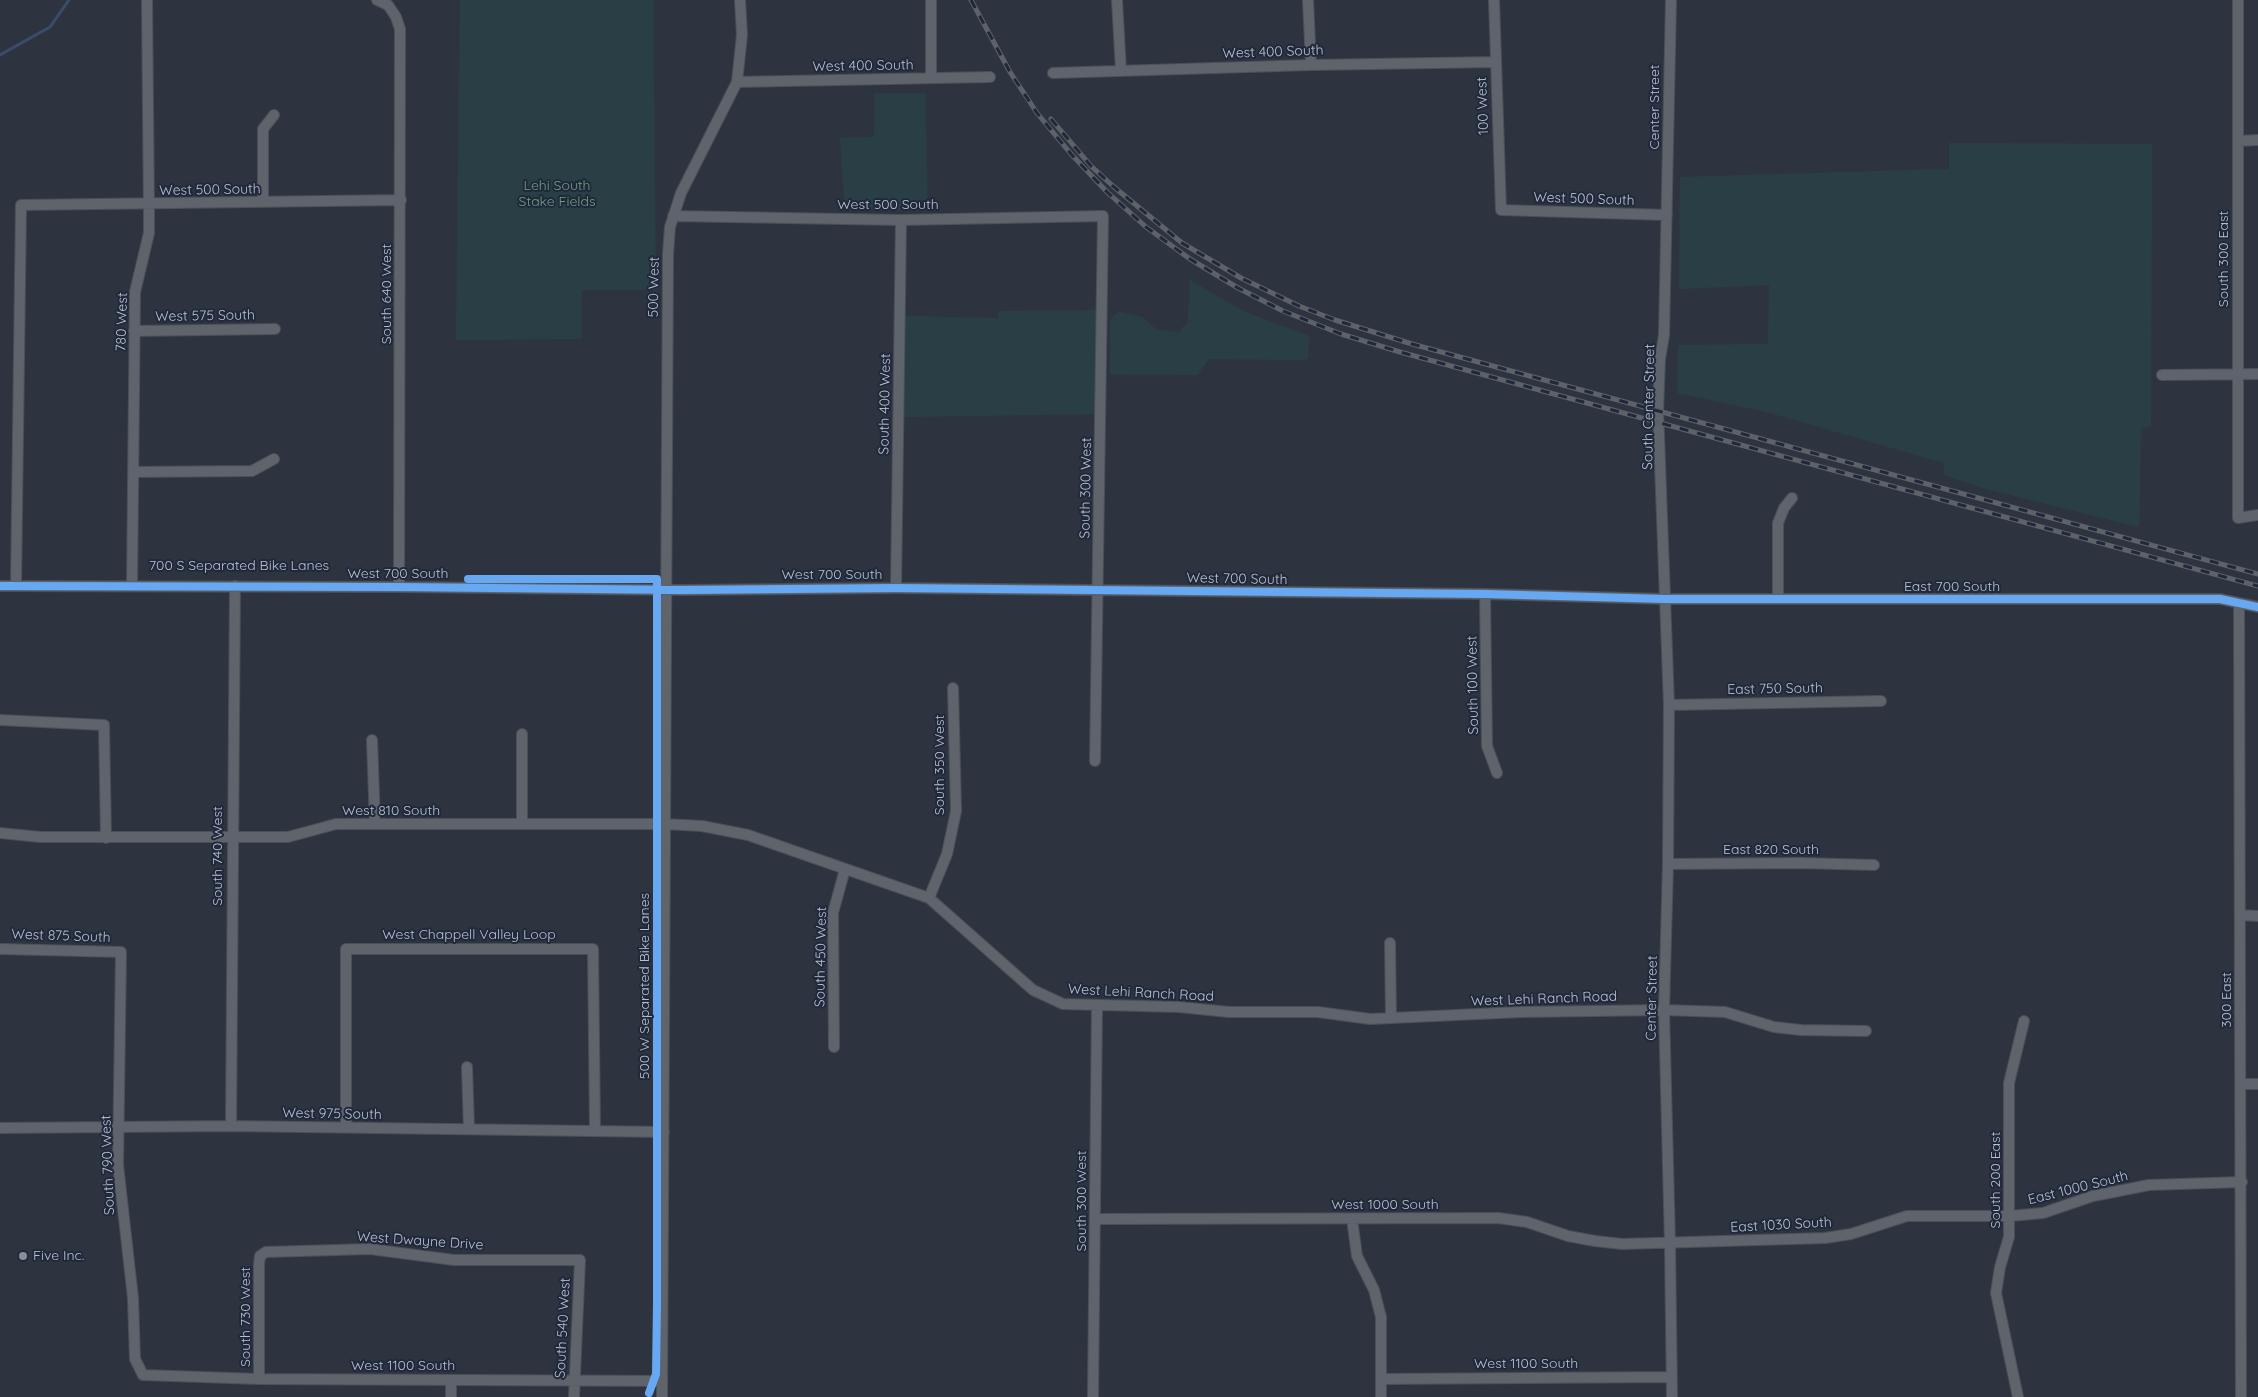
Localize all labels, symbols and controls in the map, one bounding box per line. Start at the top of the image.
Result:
street label: West 400 South [1222,42,1324,62]
street label: West 400 South [812,57,914,75]
street label: Center Street [1647,64,1663,150]
street label: 100 West [1474,77,1492,135]
park label: Lehi South Stake Fields [519,178,595,210]
street label: West 500 South [159,181,261,199]
street label: West 500 South [1533,189,1635,209]
street label: West 500 South [837,197,939,213]
street label: South 300 East [2216,211,2232,307]
street label: South 640 West [379,244,395,344]
street label: 500 West [645,257,663,317]
street label: 780 West [113,292,131,352]
street label: West 575 South [155,307,255,325]
street label: South Center Street [1640,344,1658,470]
street label: South 400 West [876,353,894,455]
street label: South 300 West [1077,437,1095,539]
street label: 700 S Separated Bike Lanes [149,558,329,574]
street label: West 700 South [347,566,449,582]
street label: West 700 South [781,567,883,583]
street label: West 700 South [1186,570,1288,588]
street label: East 700 South [1904,579,2000,595]
street label: South 100 West [1464,635,1482,735]
street label: East 750 South [1727,680,1823,698]
street label: South 350 West [932,715,948,815]
street label: West 810 South [342,803,440,819]
street label: South 740 West [210,806,226,906]
street label: East 820 South [1723,842,1819,858]
street label: 500 W Separated Bike Lanes [637,893,653,1079]
street label: South 450 West [812,907,830,1007]
street label: West 875 South [11,926,111,946]
street label: West Chappell Valley Loop [382,927,556,943]
street label: Center Street [1643,955,1661,1041]
street label: 300 East [2219,972,2235,1028]
street label: West Lehi Ranch Road [1068,981,1214,1005]
street label: West Lehi Ranch Road [1471,988,1617,1010]
street label: West 975 South [282,1105,382,1123]
street label: South 790 West [98,1114,118,1216]
street label: South 200 East [1988,1132,2004,1228]
street label: South 300 West [1074,1150,1090,1252]
street label: East 1000 South [2026,1167,2130,1209]
street label: West 1000 South [1331,1197,1439,1213]
street label: East 1030 South [1730,1214,1832,1236]
street label: West Dwayne Drive [356,1228,484,1254]
place label: Five Inc. [33,1248,84,1264]
marker: Five Inc. [17,1250,29,1262]
street label: South 730 West [238,1267,254,1367]
street label: South 540 West [552,1277,574,1379]
street label: West 1100 South [1474,1356,1578,1372]
street label: West 1100 South [351,1358,455,1374]

